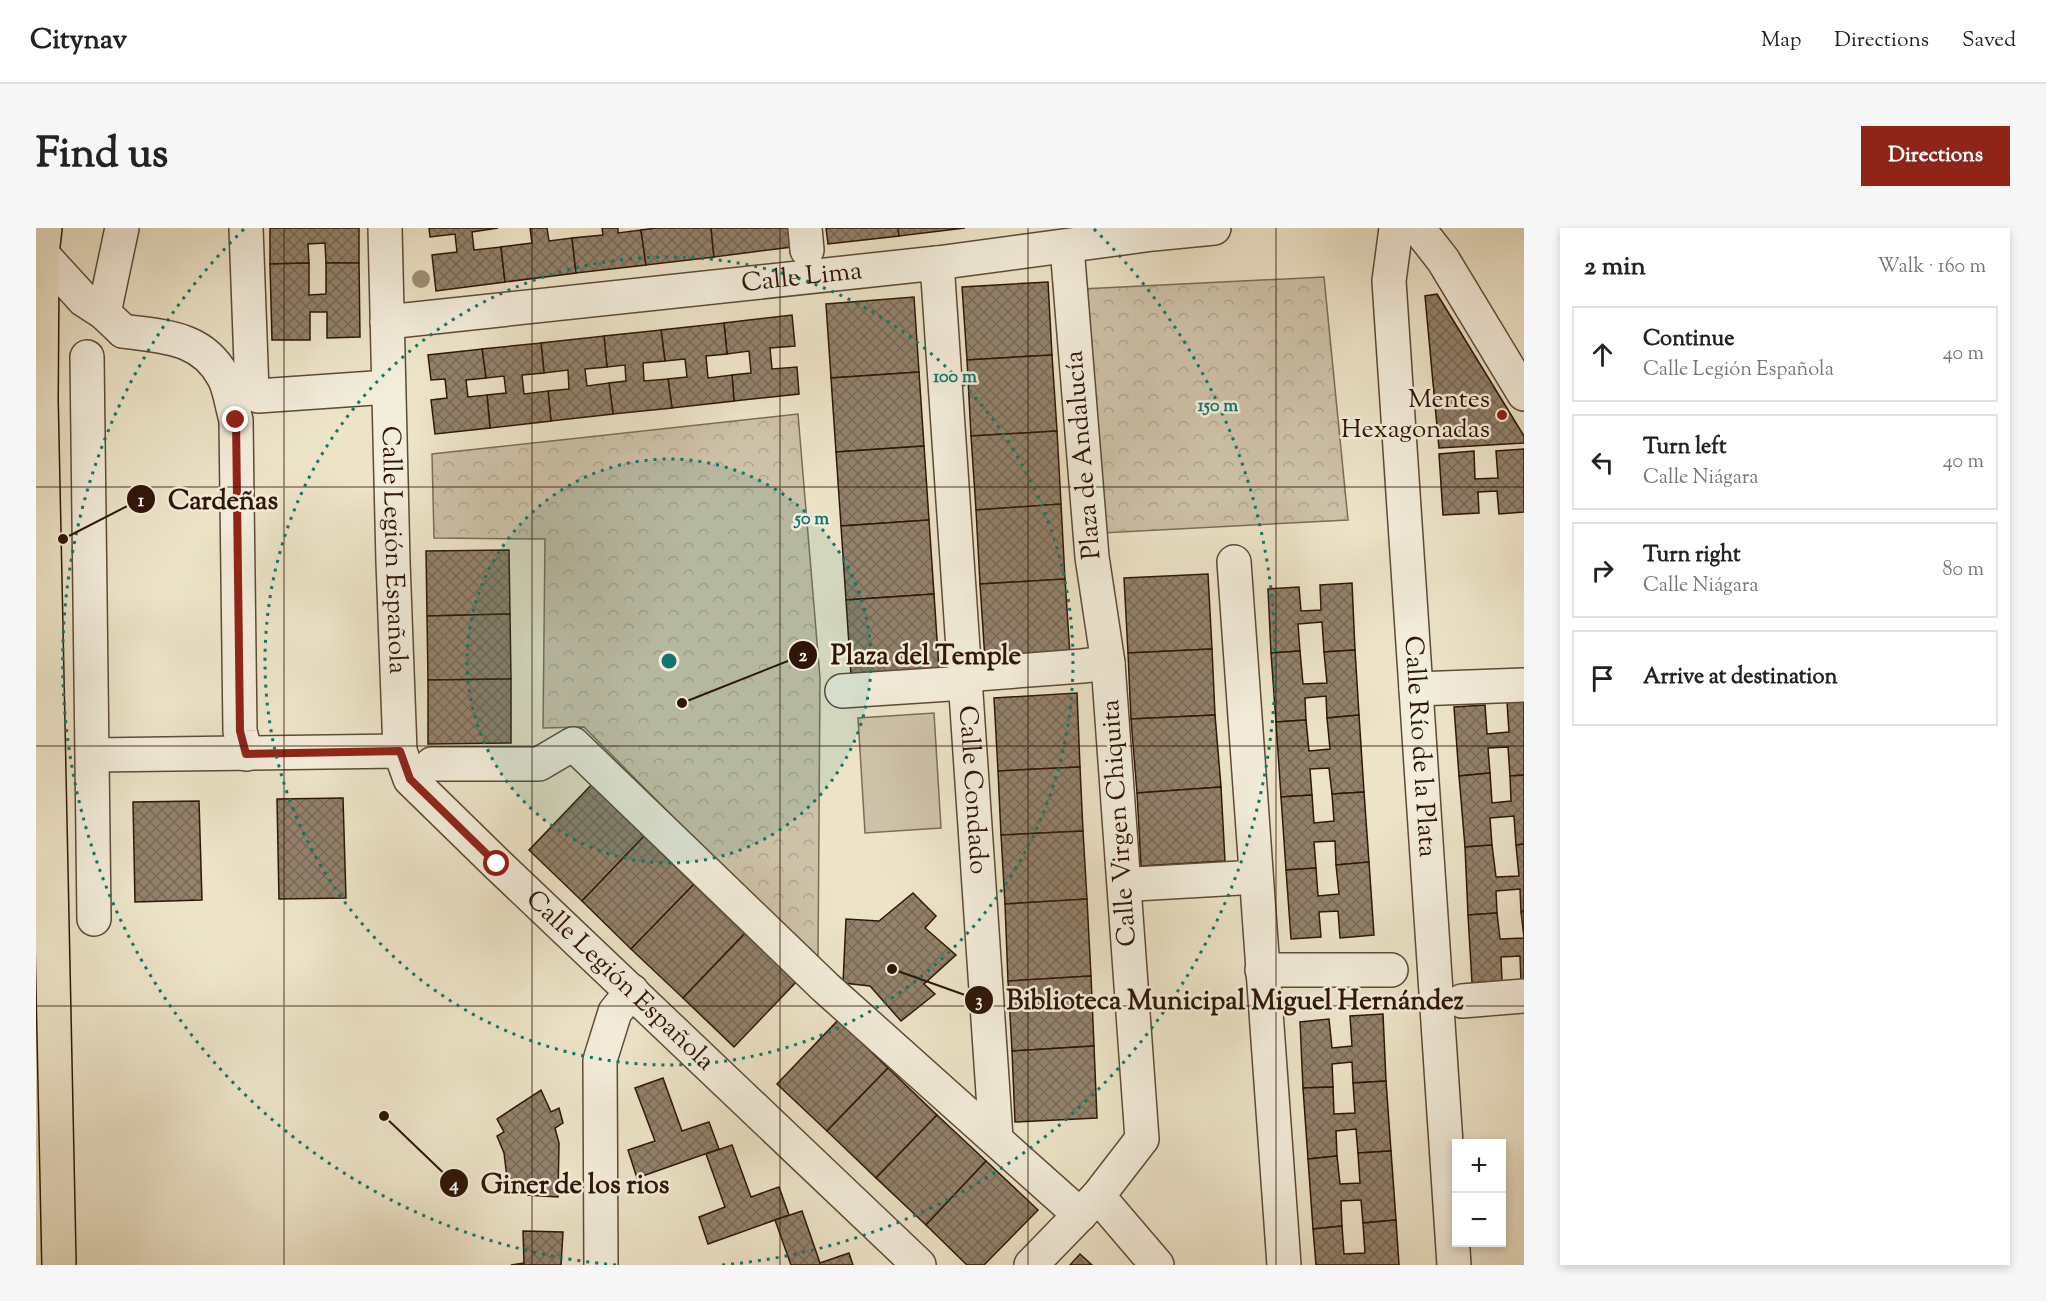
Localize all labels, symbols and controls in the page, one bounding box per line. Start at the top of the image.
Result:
text: Citynav [30,21,127,61]
text: Map [1761,26,1801,56]
text: Directions [1834,26,1929,56]
text: Saved [1962,26,2016,56]
text: Find us [36,126,168,186]
button: Directions [1861,126,2010,186]
text: 2 min [1584,249,1646,286]
street label: Calle Lima [739,253,864,302]
text: Walk · 160 m [1877,253,1986,282]
text: Continue [1643,324,1734,356]
icon: ahead [1586,338,1619,371]
text: 40 m [1943,340,1984,369]
street label: Plaza de Andalucía [1056,349,1112,561]
text: Calle Legión Española [1643,356,1834,385]
text: 100 m [933,365,977,391]
place label: Mentes Hexagonadas [1341,382,1490,449]
text: 150 m [1198,394,1238,420]
route end [222,406,248,432]
marker: Mentes Hexagonadas [1495,408,1509,422]
street label: Calle Legión Española [371,425,416,675]
text: Turn left [1643,432,1726,464]
icon: left [1586,446,1619,479]
text: 40 m [1943,448,1984,477]
text: Calle Niágara [1643,464,1759,493]
callout: Cardeñas [126,477,290,522]
text: Cardeñas [168,483,278,522]
text: 1 [138,489,145,515]
text: 50 m [793,507,829,533]
text: Turn right [1643,540,1740,572]
icon: right [1586,554,1619,587]
text: 80 m [1943,556,1984,585]
text: Calle Niágara [1643,572,1759,601]
callout: Plaza del Temple [788,632,1033,677]
street label: Calle Río de la Plata [1394,635,1446,858]
text: Plaza del Temple [831,638,1021,677]
text: 2 [799,644,808,670]
centre of rings [659,651,679,671]
icon: arrive [1586,662,1619,695]
text: Arrive at destination [1643,662,1838,694]
street label: Calle Virgen Chiquita [1093,698,1147,948]
street label: Calle Condado [948,704,997,875]
route start [483,850,509,876]
street label: Calle Legión Española [517,882,723,1080]
callout: Biblioteca Municipal Miguel Hernández [964,977,1476,1022]
text: Biblioteca Municipal Miguel Hernández [1006,983,1464,1022]
text: 3 [975,989,983,1015]
map controls [1452,1139,1506,1247]
button: + [1452,1139,1506,1193]
callout: Giner de los rios [439,1161,681,1206]
text: Giner de los rios [481,1167,670,1206]
text: 4 [448,1173,459,1199]
button: − [1452,1193,1506,1247]

